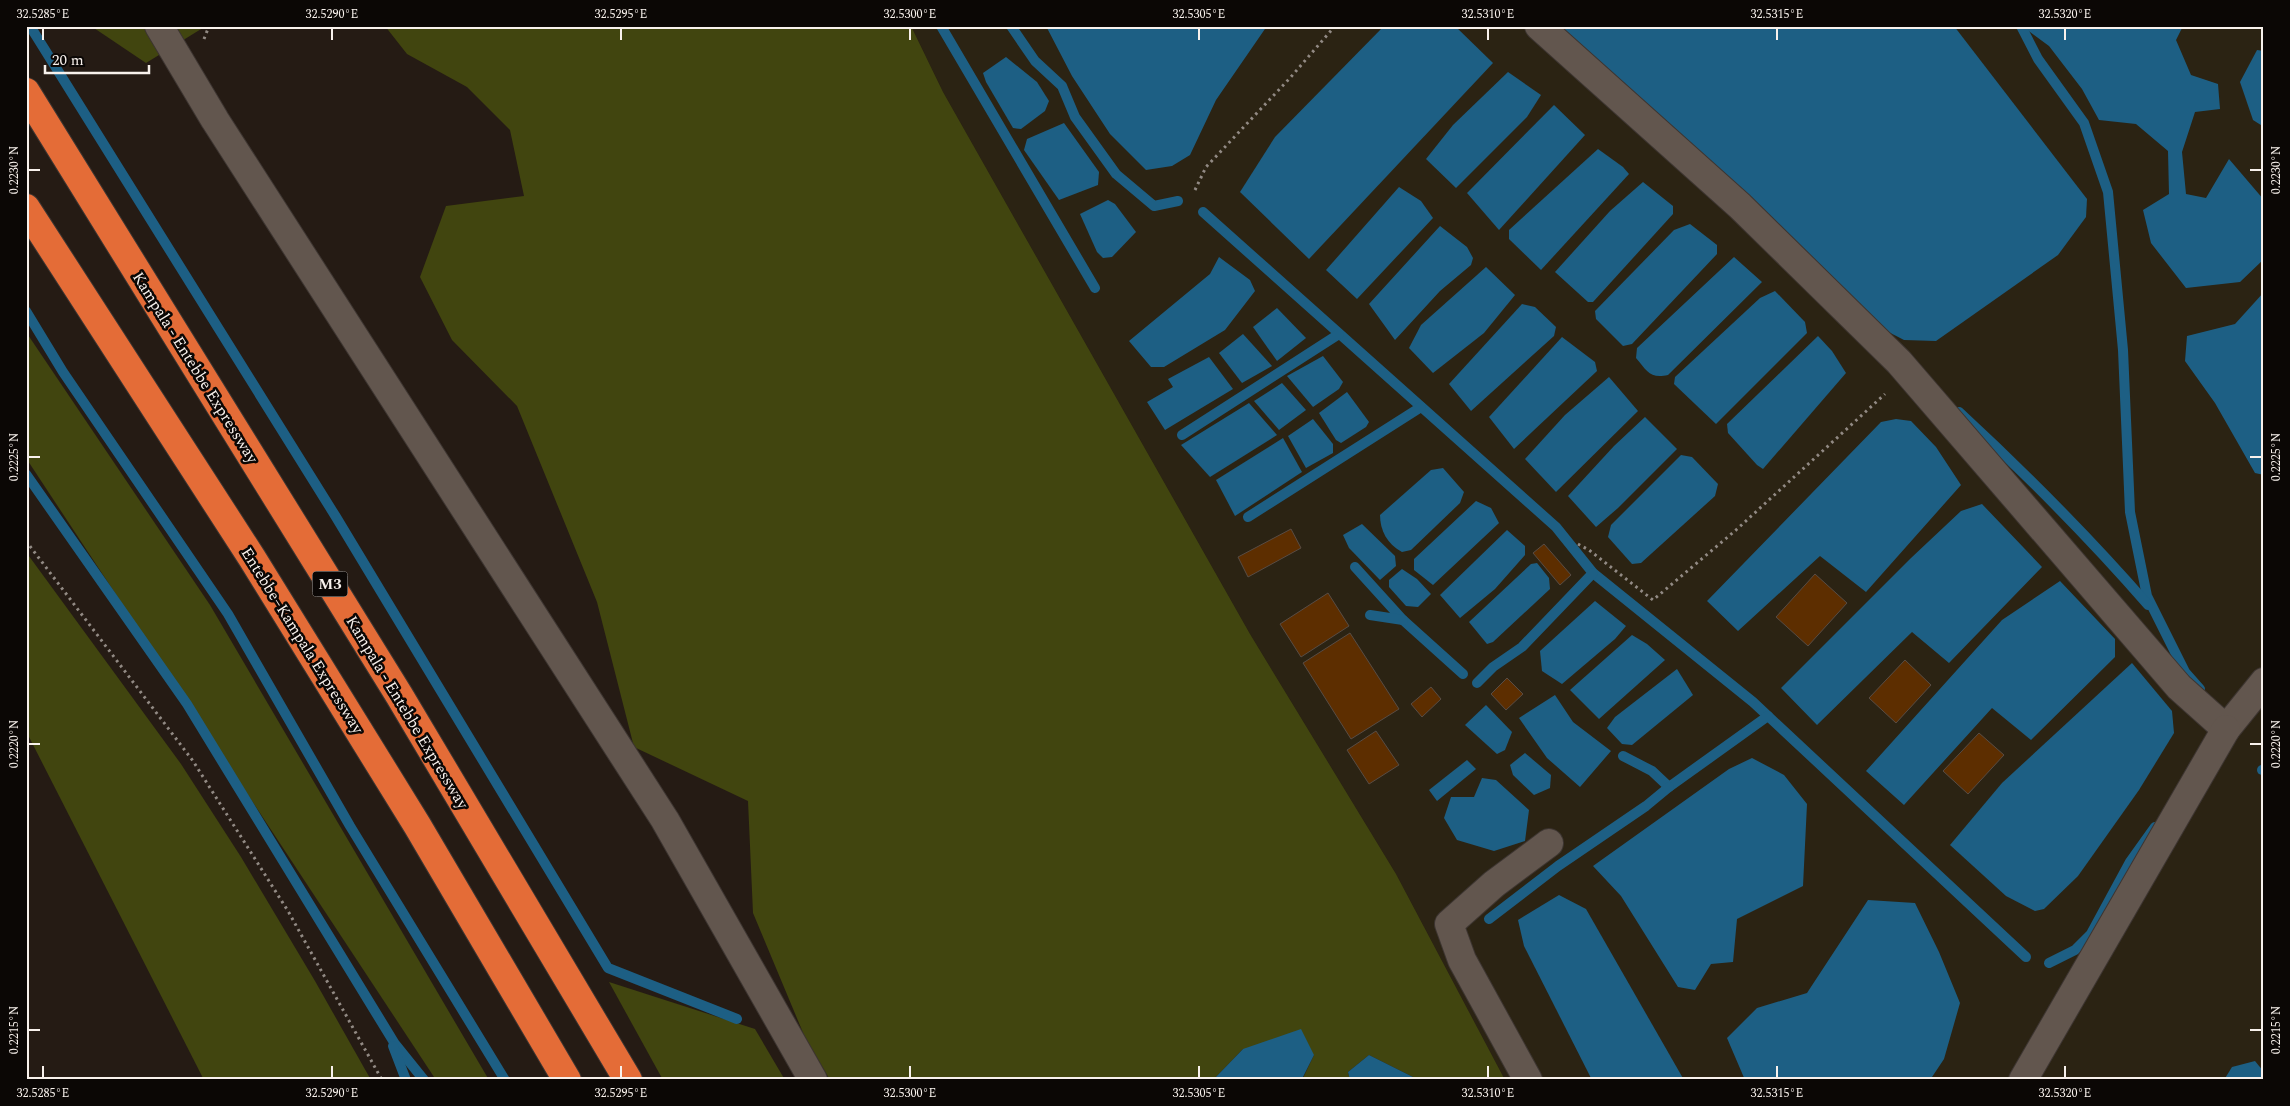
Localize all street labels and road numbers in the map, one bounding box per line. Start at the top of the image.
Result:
street label: Kampala - Entebbe Expressway [126,267,265,469]
street label: Entebbe–Kampala Expressway [235,543,370,740]
road number: M3 [312,572,348,596]
street label: Kampala - Entebbe Expressway [340,611,475,815]

